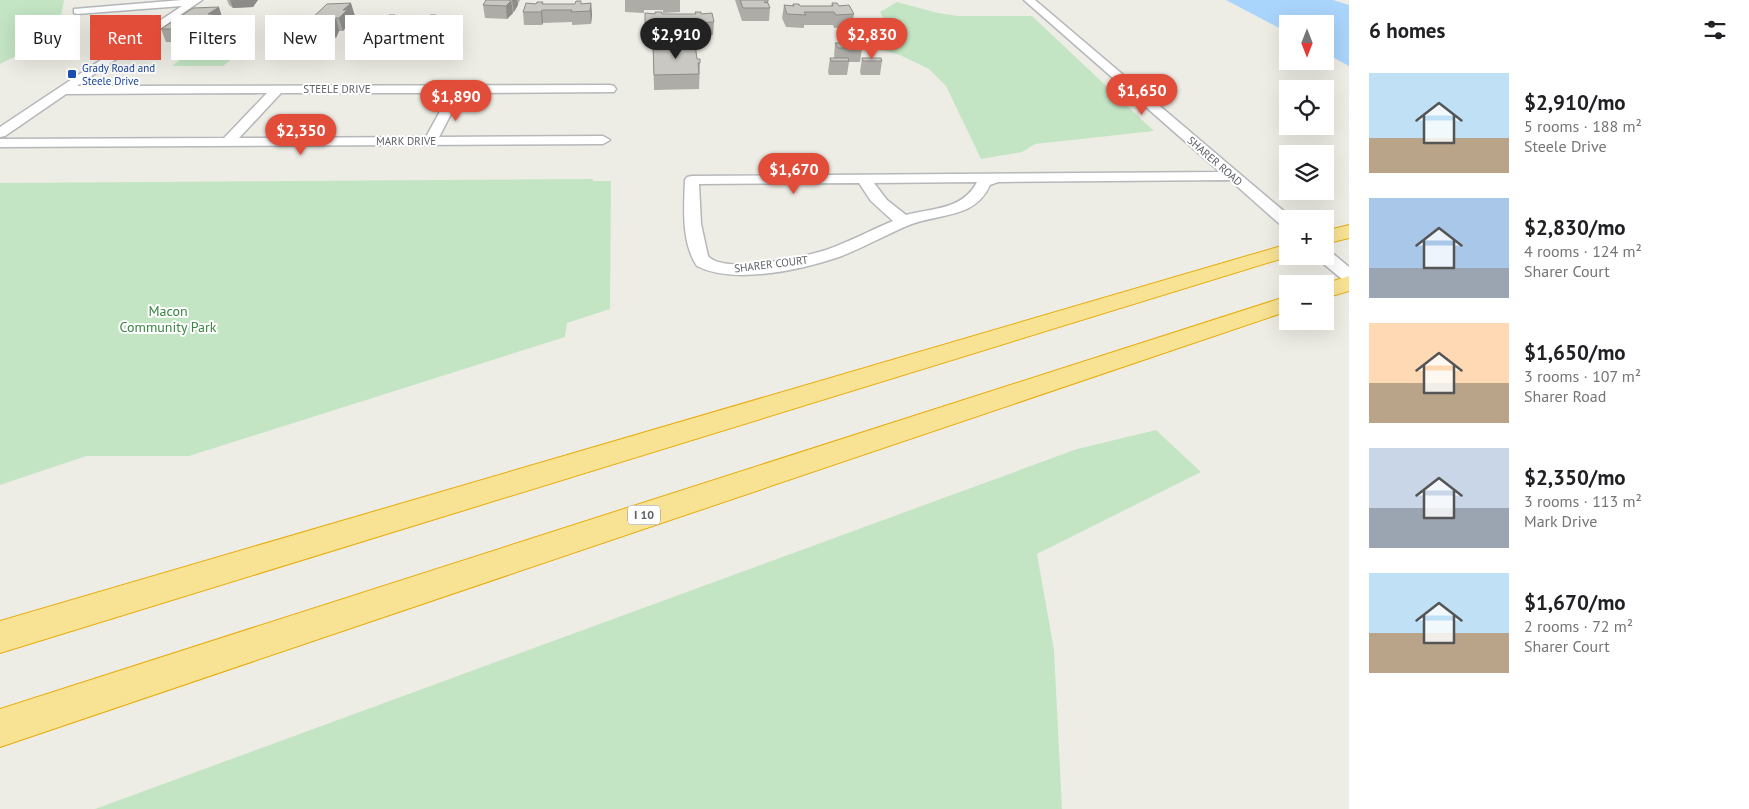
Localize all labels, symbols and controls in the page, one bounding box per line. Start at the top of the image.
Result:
chip: Buy [15,15,80,60]
chip: Rent [90,15,161,60]
chip: Filters [171,15,255,60]
chip: New [265,15,335,60]
chip: Apartment [345,15,463,60]
north arrow [1279,15,1334,70]
map controls [1279,15,1334,330]
icon: filters [1701,16,1729,44]
text: 6 homes [1369,17,1445,44]
pin: $2,910 [635,18,717,60]
pin: $2,830 [831,18,913,60]
text: $2,910 [651,24,701,44]
text: $2,830 [847,24,897,44]
place label: Grady Road and Steele Drive [82,61,155,88]
marker: Grady Road and Steele Drive [66,68,78,80]
pin: $1,650 [1101,74,1183,116]
pin: $1,890 [415,80,497,122]
text: $1,650 [1117,80,1167,100]
button: locate [1279,80,1334,135]
street label: STEELE DRIVE [303,82,371,96]
text: $1,890 [431,86,481,106]
text: $2,910/mo [1524,89,1626,116]
icon: home [1409,93,1469,153]
pin: $2,350 [260,114,342,156]
text: 5 rooms · 188 m² [1524,116,1642,136]
text: $2,350 [276,120,326,140]
street label: SHARER ROAD [1185,133,1245,189]
street label: MARK DRIVE [376,134,436,148]
text: Steele Drive [1524,136,1607,156]
button: layers [1279,145,1334,200]
pin: $1,670 [753,152,835,195]
text: $1,670 [769,159,819,179]
button: + [1279,210,1334,265]
text: $2,830/mo [1524,214,1626,241]
icon: home [1409,218,1469,278]
text: 4 rooms · 124 m² [1524,241,1642,261]
street label: SHARER COURT [733,253,809,275]
text: Sharer Court [1524,261,1610,281]
button: − [1279,275,1334,330]
park label: Macon Community Park [120,302,217,336]
text: $1,650/mo [1524,339,1626,366]
icon: home [1409,343,1469,403]
text: 3 rooms · 107 m² [1524,366,1641,386]
text: Sharer Road [1524,386,1606,406]
text: $2,350/mo [1524,464,1626,491]
icon: home [1409,468,1469,528]
text: 3 rooms · 113 m² [1524,491,1642,511]
road number: I 10 [628,506,660,524]
text: Mark Drive [1524,511,1597,531]
text: $1,670/mo [1524,589,1626,616]
icon: home [1409,593,1469,653]
text: 2 rooms · 72 m² [1524,616,1633,636]
text: Sharer Court [1524,636,1610,656]

